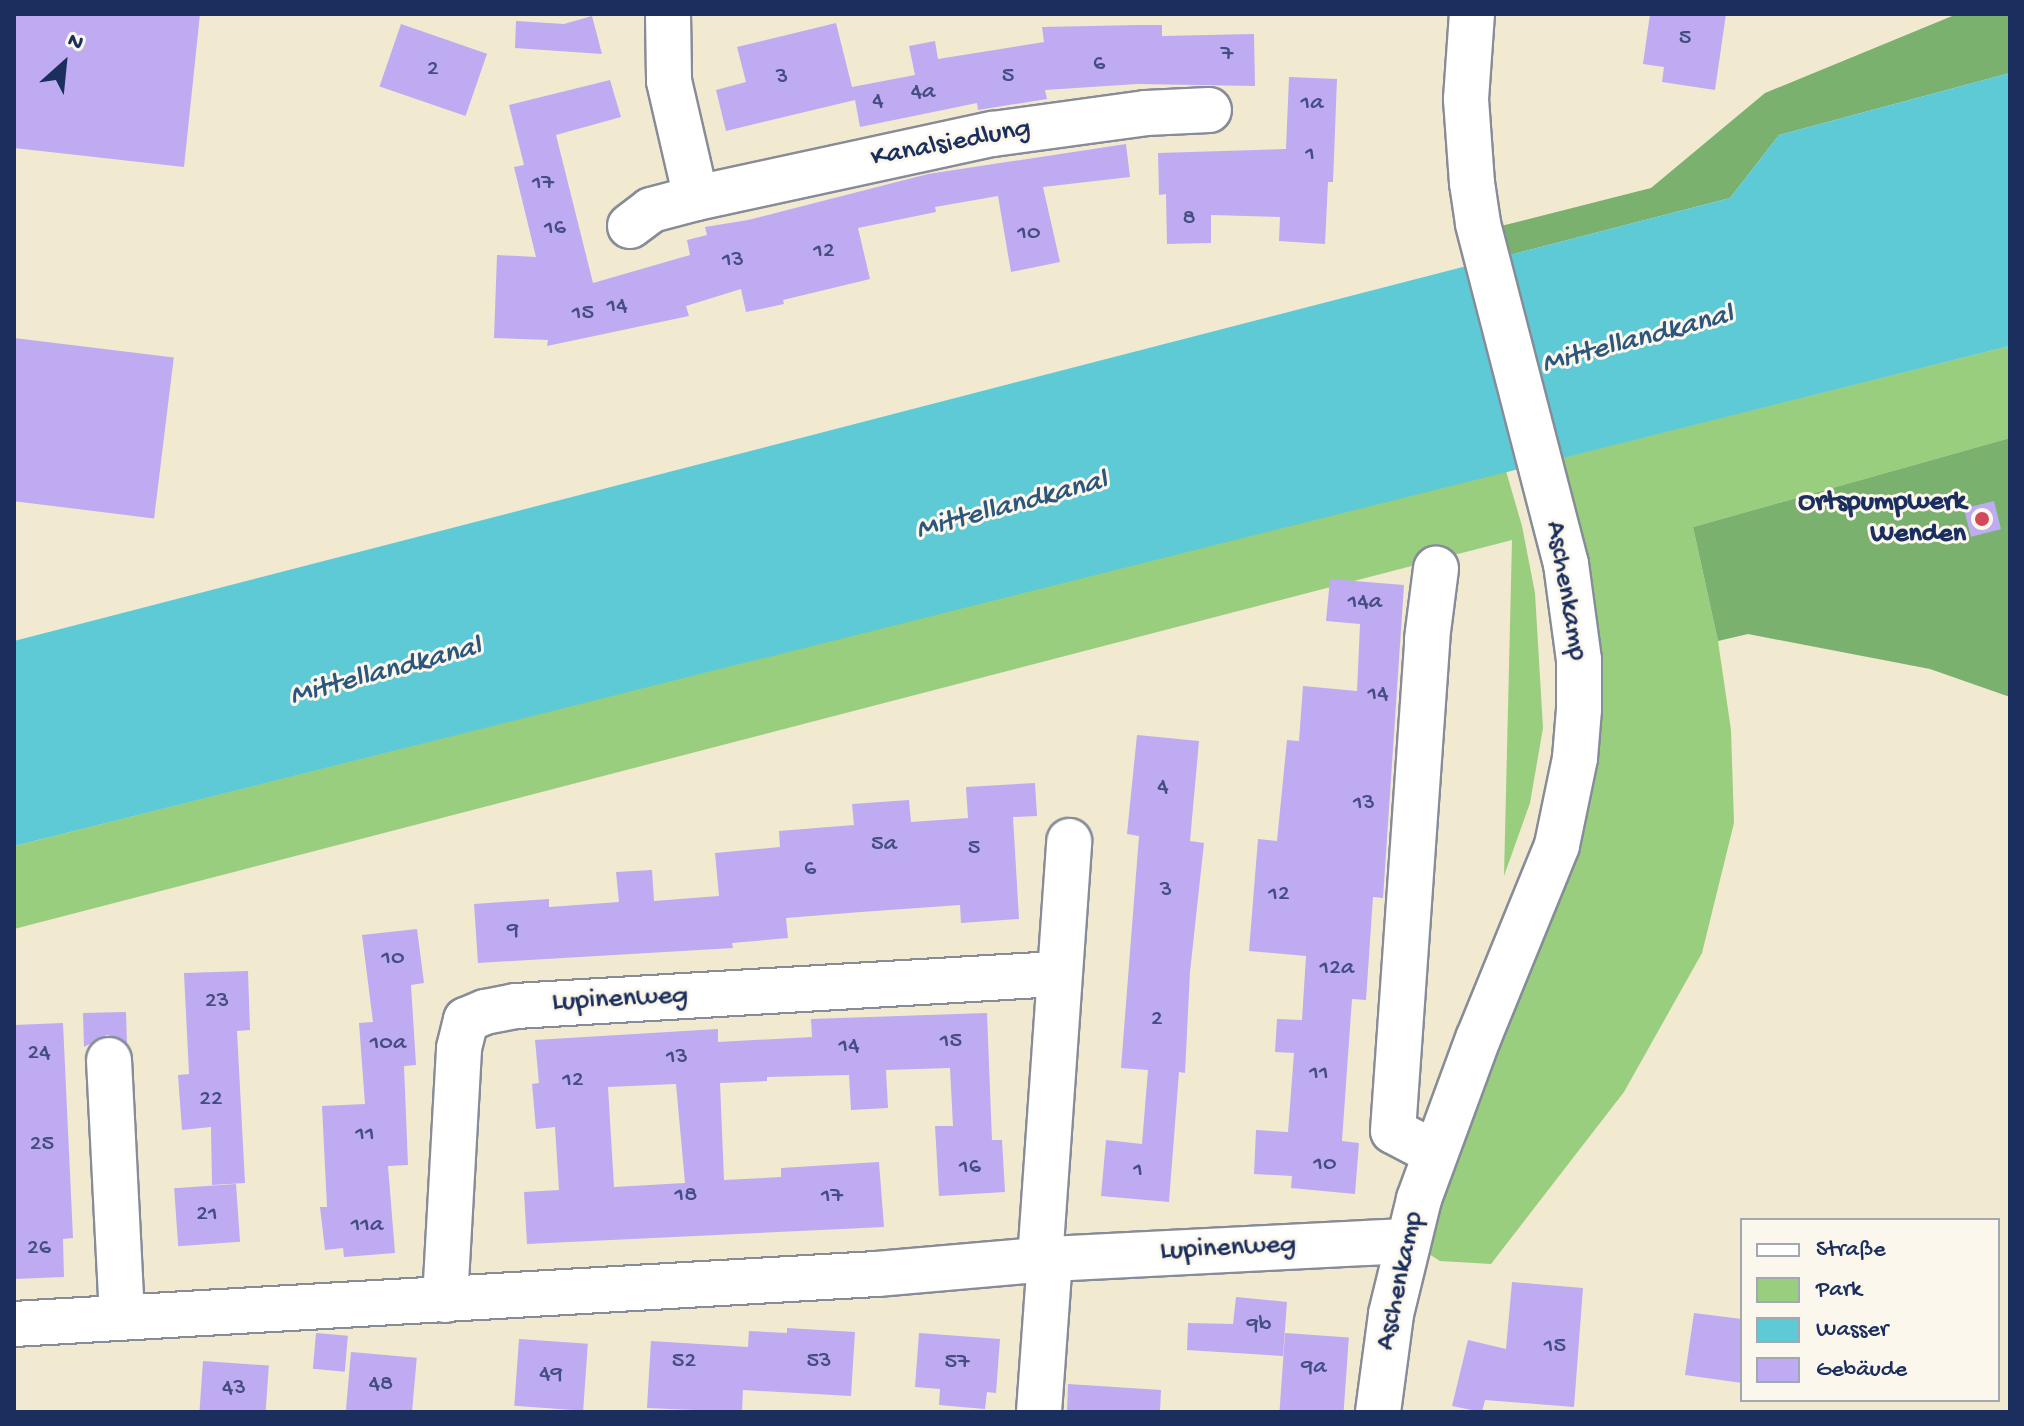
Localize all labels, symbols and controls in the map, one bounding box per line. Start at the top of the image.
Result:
north arrow [24,24,104,104]
house number: 5 [1679,25,1691,53]
text: N [63,28,87,57]
house number: 7 [1221,41,1233,69]
house number: 6 [1093,51,1105,79]
house number: 2 [427,56,439,84]
house number: 5 [1002,63,1014,91]
house number: 3 [776,64,788,92]
house number: 4a [911,79,935,107]
house number: 4 [872,88,884,116]
house number: 1a [1300,90,1324,118]
street label: Kanalsiedlung [868,112,1034,176]
house number: 1 [1305,141,1315,169]
house number: 17 [532,170,554,198]
house number: 8 [1182,205,1196,233]
house number: 16 [544,215,566,243]
house number: 10 [1017,220,1041,248]
house number: 12 [813,238,835,266]
house number: 13 [722,247,744,275]
house number: 14 [606,293,628,321]
water label: Mittellandkanal [1538,298,1738,384]
house number: 15 [572,300,594,328]
water label: Mittellandkanal [912,464,1112,550]
place label: Ortspumpwerk Wenden [1798,486,1966,552]
marker: Ortspumpwerk Wenden [1973,510,1991,528]
street label: Aschenkamp [1536,519,1594,663]
house number: 14a [1348,589,1382,617]
water label: Mittellandkanal [286,630,486,716]
house number: 14 [1367,681,1389,709]
house number: 4 [1157,774,1169,802]
house number: 13 [1353,790,1375,818]
house number: 5a [871,831,897,859]
house number: 5 [968,835,980,863]
house number: 6 [804,856,816,884]
house number: 3 [1160,877,1172,905]
house number: 12 [1268,881,1290,909]
house number: 9 [507,917,519,945]
house number: 10 [381,945,405,973]
house number: 12a [1320,955,1354,983]
street label: Lupinenweg [551,980,689,1020]
house number: 23 [205,988,229,1016]
house number: 2 [1151,1006,1163,1034]
house number: 15 [940,1028,962,1056]
house number: 10a [370,1030,406,1058]
house number: 14 [838,1033,860,1061]
house number: 24 [27,1040,51,1068]
house number: 13 [666,1044,688,1072]
house number: 11 [1309,1060,1329,1088]
house number: 12 [562,1067,584,1095]
house number: 22 [199,1086,223,1114]
house number: 11 [355,1121,375,1149]
house number: 25 [30,1131,54,1159]
house number: 10 [1313,1151,1337,1179]
house number: 16 [959,1154,981,1182]
house number: 1 [1133,1157,1143,1185]
house number: 18 [675,1182,697,1210]
house number: 17 [821,1183,843,1211]
house number: 21 [196,1201,218,1229]
street label: Aschenkamp [1370,1209,1432,1353]
house number: 11a [351,1212,383,1240]
legend [1740,1218,2000,1402]
street label: Lupinenweg [1159,1229,1297,1269]
house number: 26 [27,1235,51,1263]
text: Straße [1816,1236,1886,1265]
text: Park [1816,1276,1862,1305]
house number: 9b [1247,1312,1271,1340]
text: Wasser [1816,1316,1888,1345]
house number: 15 [1544,1333,1566,1361]
house number: 52 [672,1348,696,1376]
house number: 53 [806,1348,832,1376]
house number: 57 [944,1349,970,1377]
house number: 9a [1301,1354,1327,1382]
text: Gebäude [1816,1356,1907,1385]
house number: 49 [539,1361,563,1389]
house number: 48 [369,1371,393,1399]
house number: 43 [222,1375,246,1403]

